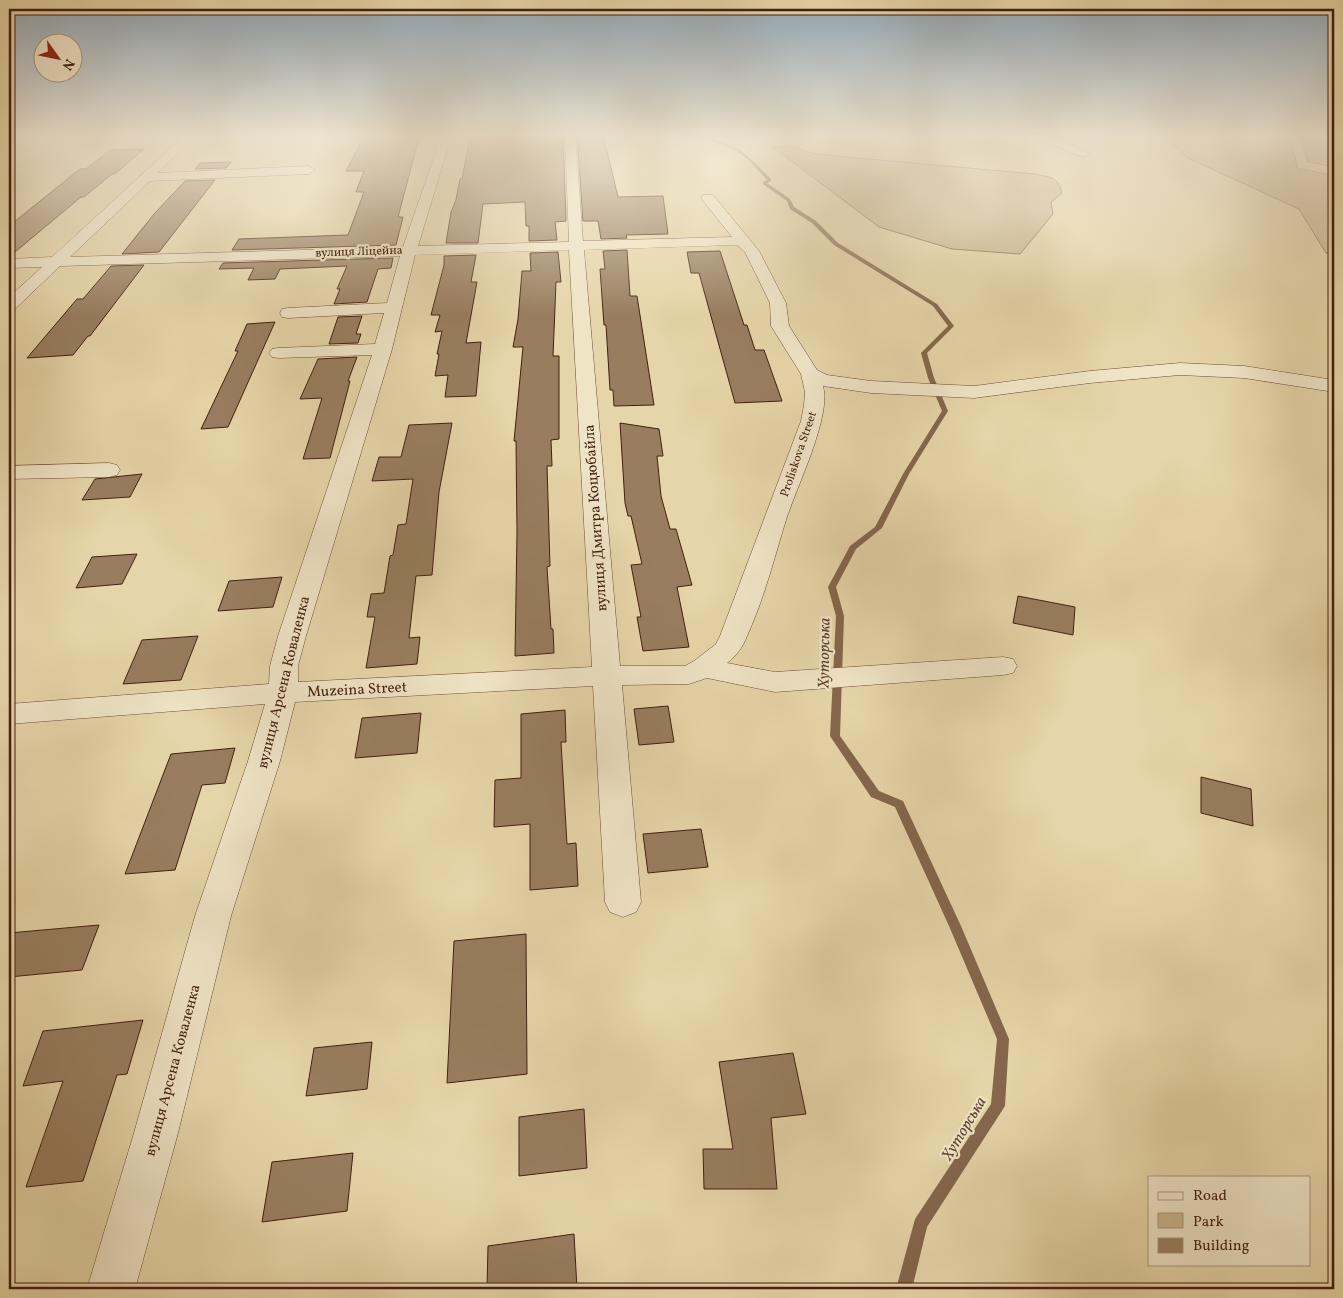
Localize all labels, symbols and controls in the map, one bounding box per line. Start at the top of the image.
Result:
north arrow [32,32,82,82]
text: N [57,55,78,74]
street label: вулиця Ліцейна [315,242,403,262]
street label: Proliskova Street [777,409,821,499]
street label: вулиця Дмитра Коцюбайла [579,424,614,612]
street label: вулиця Арсена Коваленка [253,594,316,771]
water label: Хуторська [813,617,837,690]
street label: Muzeina Street [307,677,408,704]
street label: вулиця Арсена Коваленка [140,982,207,1159]
water label: Хуторська [936,1093,993,1166]
legend [1148,1176,1310,1266]
text: Road [1193,1186,1227,1207]
text: Park [1193,1212,1224,1233]
text: Building [1193,1236,1250,1257]

